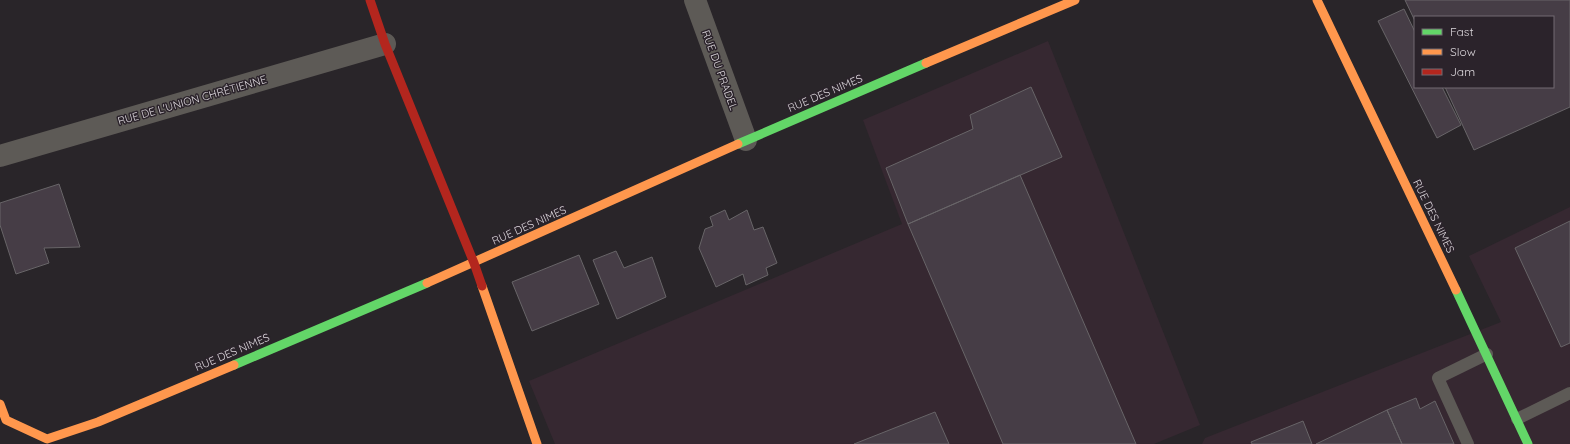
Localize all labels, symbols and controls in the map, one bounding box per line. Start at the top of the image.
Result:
legend [1414,16,1554,88]
text: Fast [1450,24,1474,39]
street label: RUE DU PRADEL [699,28,741,112]
text: Slow [1450,44,1476,59]
text: Jam [1450,64,1475,79]
street label: RUE DES NIMES [785,71,865,115]
street label: RUE DE L'UNION CHRÉTIENNE [116,72,268,128]
street label: RUE DES NIMES [1410,177,1458,255]
street label: RUE DES NIMES [490,202,568,248]
street label: RUE DES NIMES [192,330,272,374]

